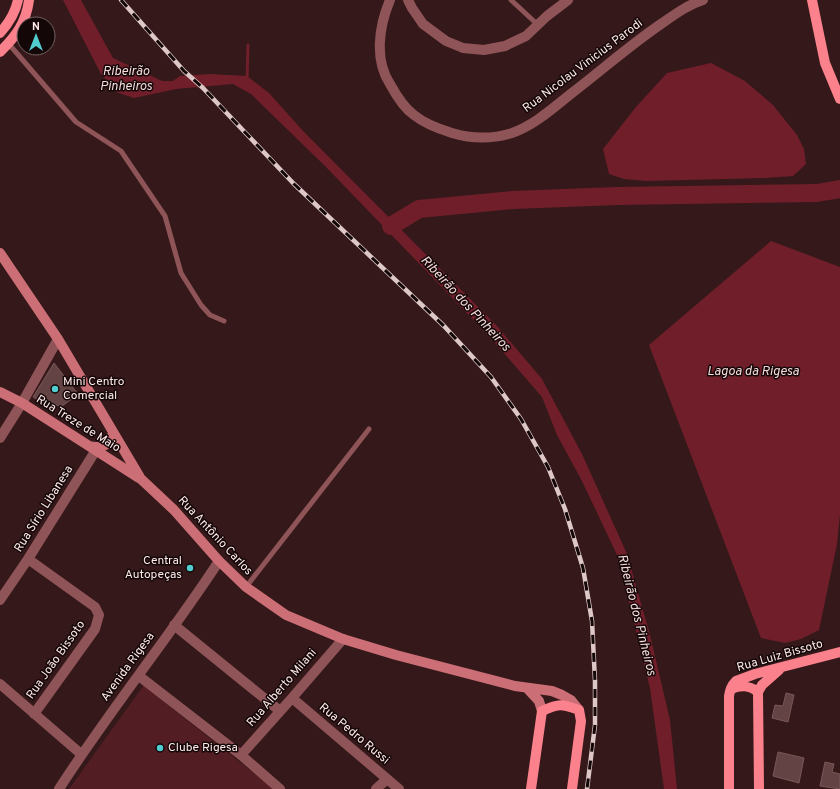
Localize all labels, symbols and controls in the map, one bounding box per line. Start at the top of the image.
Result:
north arrow [16,16,56,56]
street label: Rua Nicolau Vinicius Parodi [520,16,646,116]
text: N [32,20,40,34]
water label: Ribeirão Pinheiros [100,64,152,95]
water label: Ribeirão dos Pinheiros [417,253,513,355]
water label: Lagoa da Rigesa [707,364,799,380]
place label: Mini Centro Comercial [63,374,125,404]
marker: Mini Centro Comercial [50,384,60,394]
street label: Rua Treze de Maio [33,392,123,457]
street label: Rua Sírio Libanesa [11,463,77,555]
street label: Rua Antônio Carlos [174,493,256,579]
place label: Central Autopeças [125,553,182,583]
water label: Ribeirão dos Pinheiros [613,553,659,678]
marker: Central Autopeças [185,563,195,573]
street label: Rua João Bissoto [23,617,89,703]
street label: Avenida Rigesa [97,629,159,705]
street label: Rua Luiz Bissoto [735,636,825,676]
street label: Rua Alberto Milani [243,645,321,731]
street label: Rua Pedro Russi [315,700,393,768]
place label: Clube Rigesa [168,740,238,756]
marker: Clube Rigesa [155,743,165,753]

